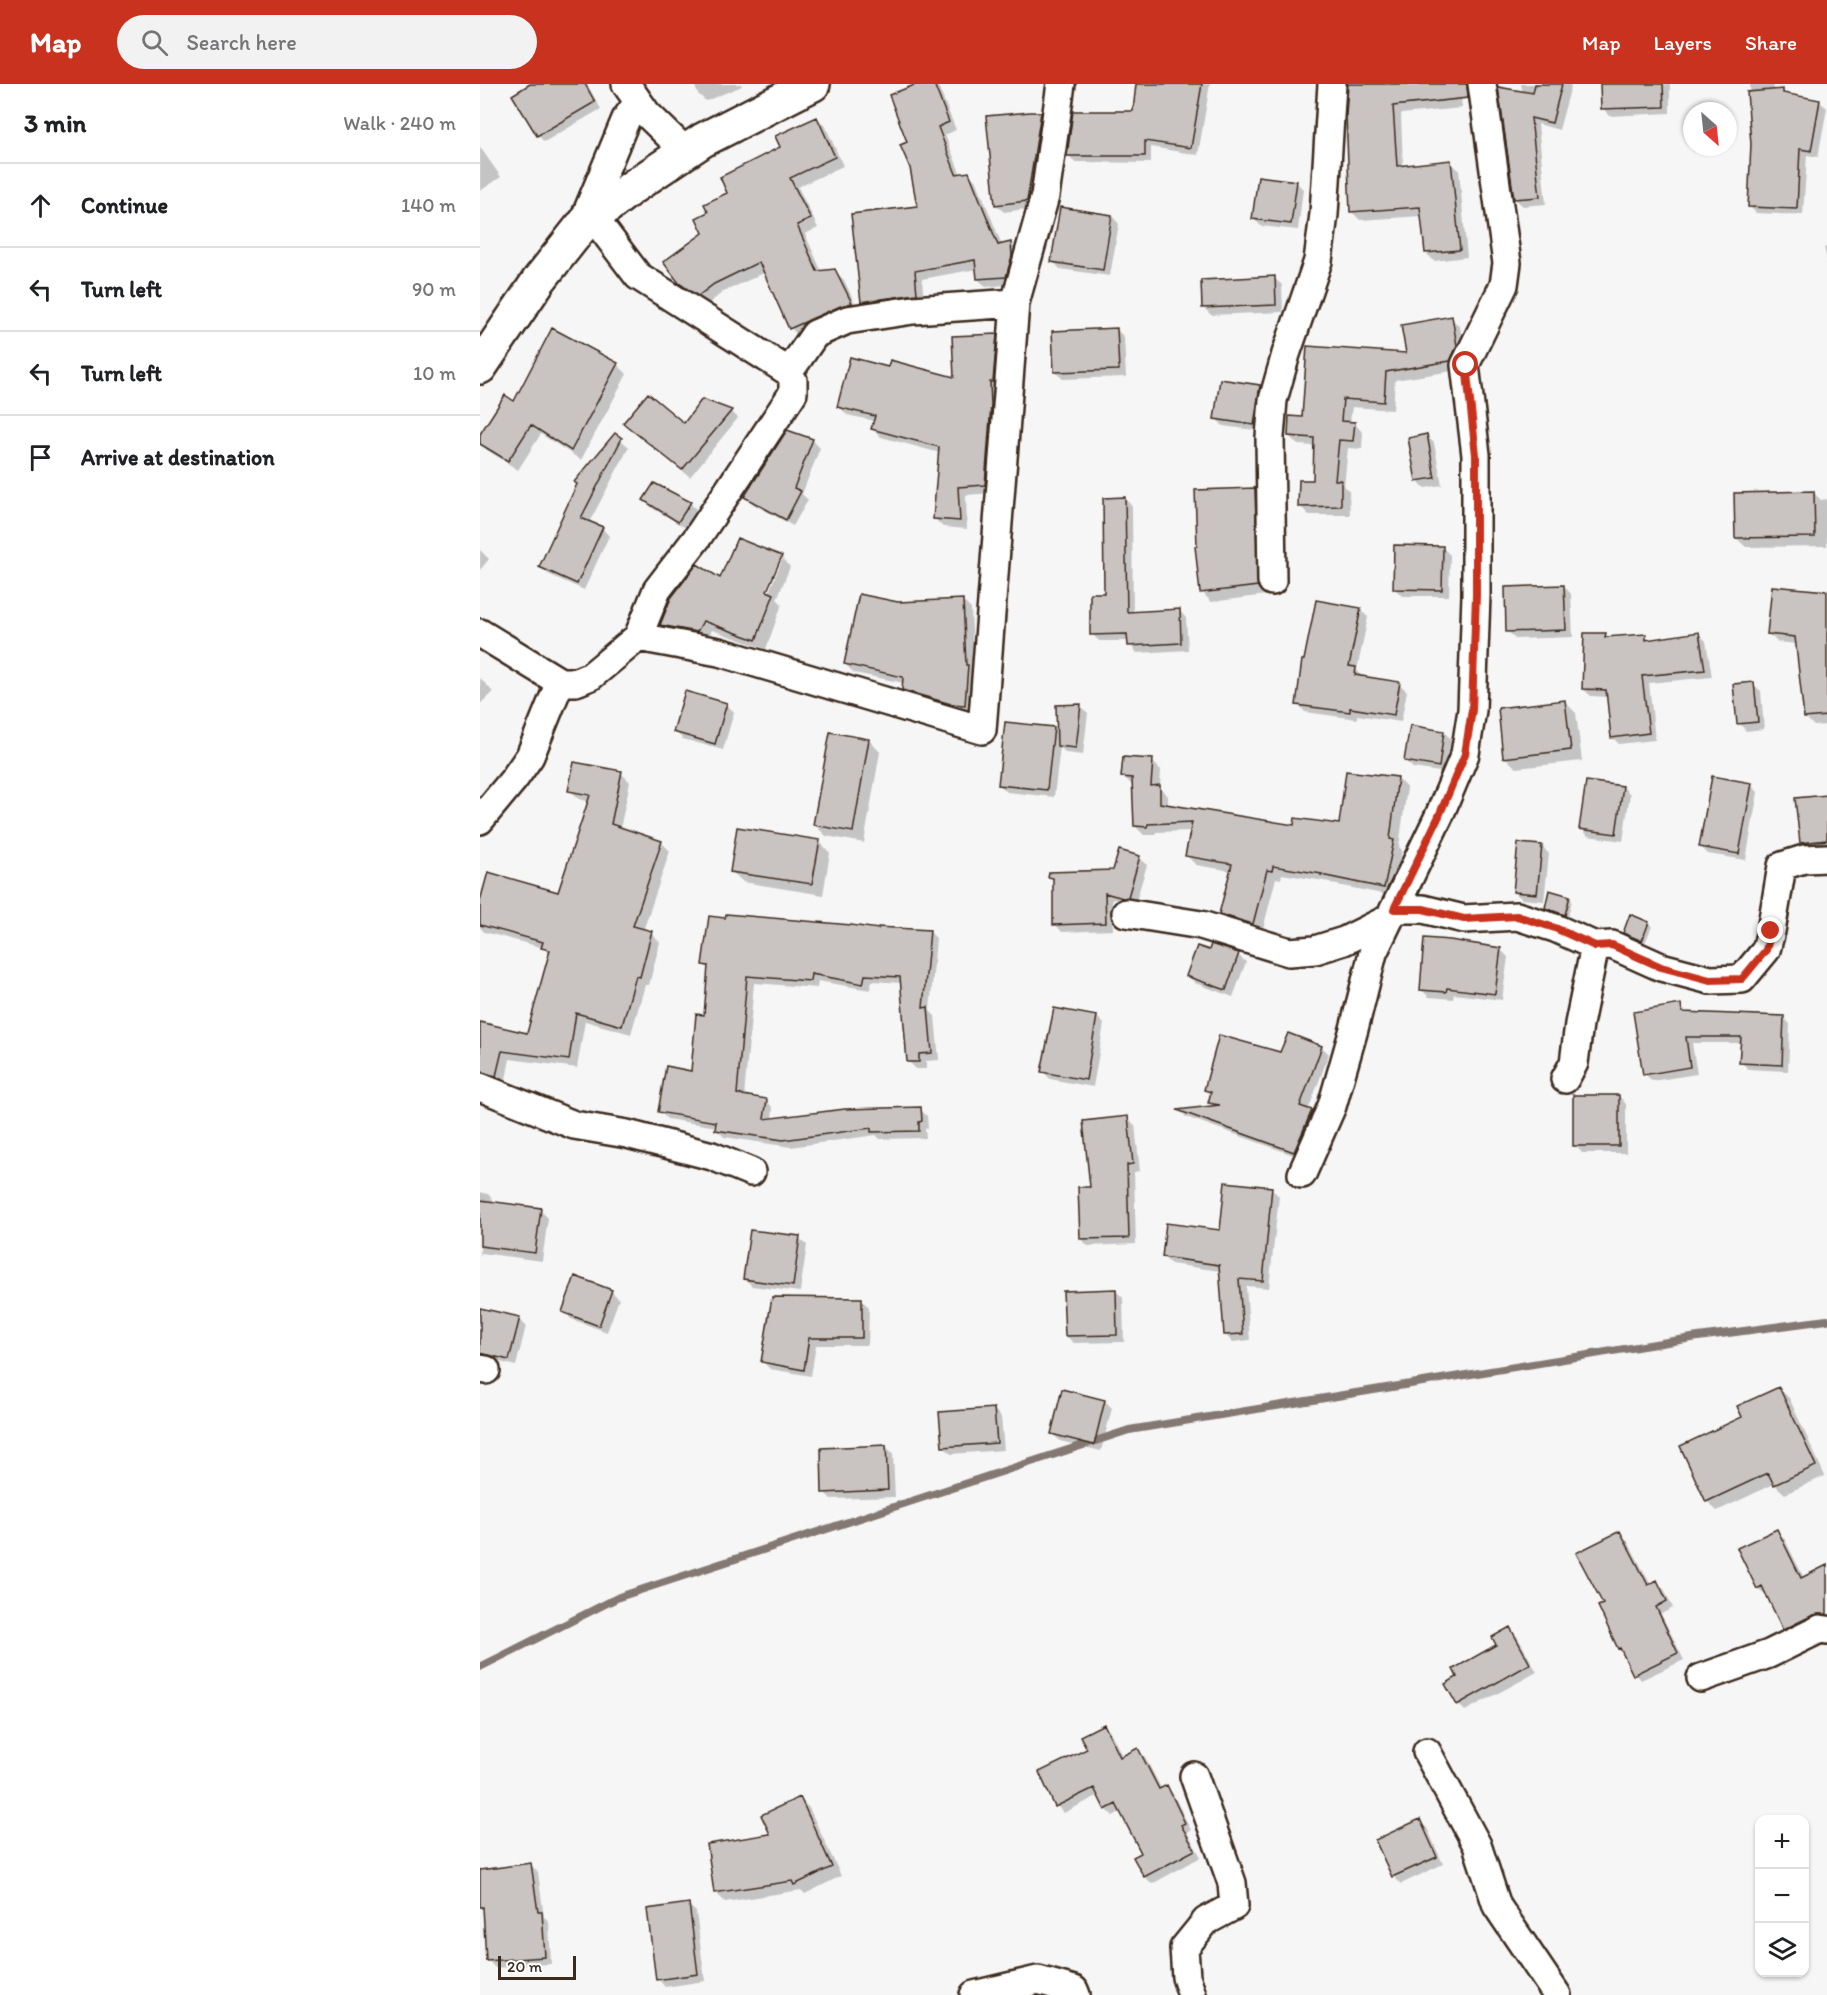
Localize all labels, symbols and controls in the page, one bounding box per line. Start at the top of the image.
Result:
search box [117,15,537,69]
text: Map [30,25,81,59]
icon: search [138,26,171,59]
text: Search here [186,29,297,56]
text: Map [1582,30,1621,55]
text: Layers [1654,30,1712,55]
text: Share [1745,30,1797,55]
north arrow [1683,102,1737,156]
text: 3 min [24,107,86,139]
text: Walk · 240 m [343,111,456,135]
icon: ahead [24,189,57,222]
text: Continue [81,192,168,219]
text: 140 m [401,193,456,217]
icon: left [24,273,57,306]
text: Turn left [81,276,162,303]
text: 90 m [412,277,456,301]
route start [1452,351,1478,377]
icon: left [24,357,57,390]
text: Turn left [81,360,162,387]
text: 10 m [413,361,456,385]
icon: arrive [24,441,57,474]
text: Arrive at destination [81,444,275,471]
route end [1757,917,1783,943]
map controls [1755,1815,1809,1977]
button: + [1755,1815,1809,1869]
button: − [1755,1869,1809,1923]
button: layers [1755,1923,1809,1977]
scale bar [498,1953,576,1980]
text: 20 m [507,1957,542,1976]

